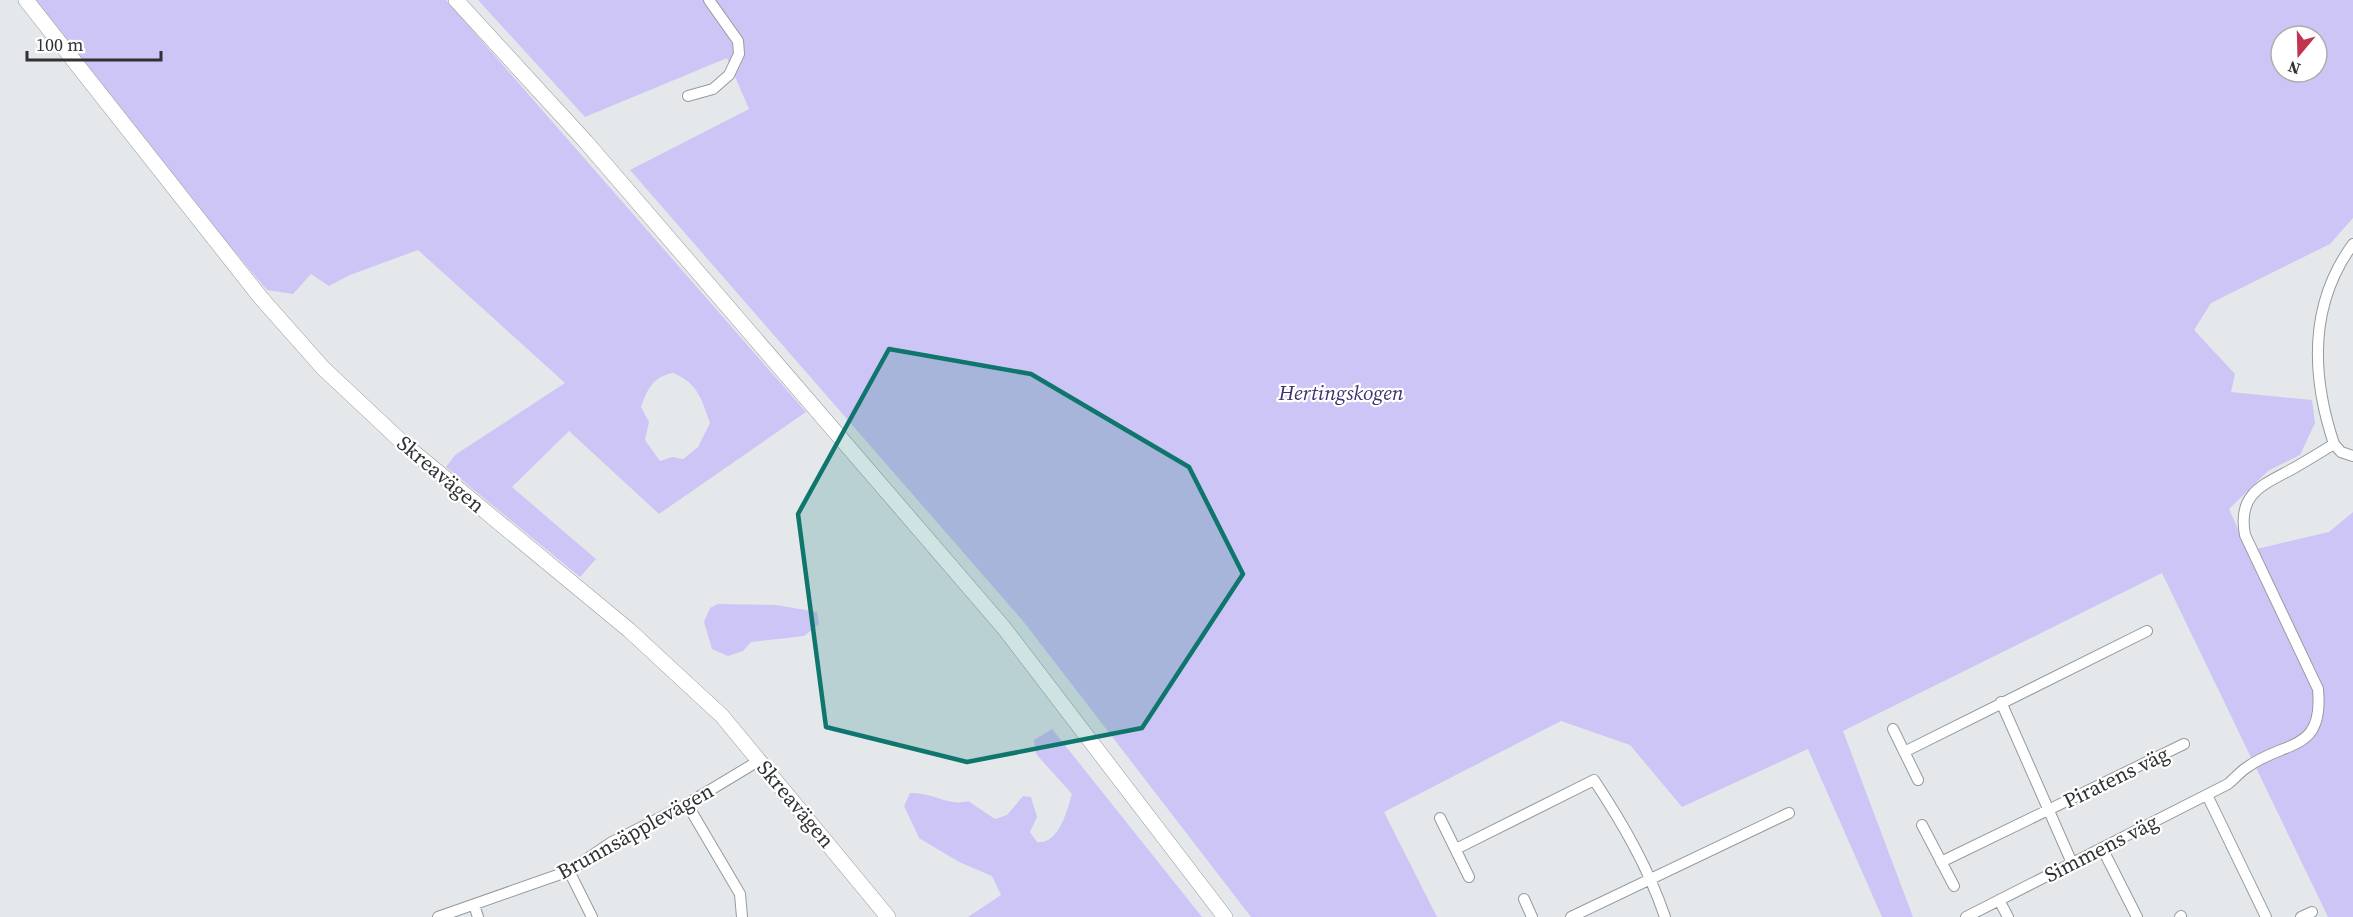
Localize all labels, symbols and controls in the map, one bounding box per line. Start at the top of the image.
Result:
scale bar [27,24,160,62]
north arrow [2269,24,2329,84]
text: 100 m [36,32,83,57]
text: N [2285,56,2303,80]
park label: Hertingskogen [1277,378,1404,407]
street label: Skreavägen [391,429,491,519]
street label: Piratens väg [2058,739,2174,815]
street label: Skreavägen [751,754,841,854]
street label: Brunnsäpplevägen [552,776,719,886]
street label: Simmens väg [2039,807,2163,889]

